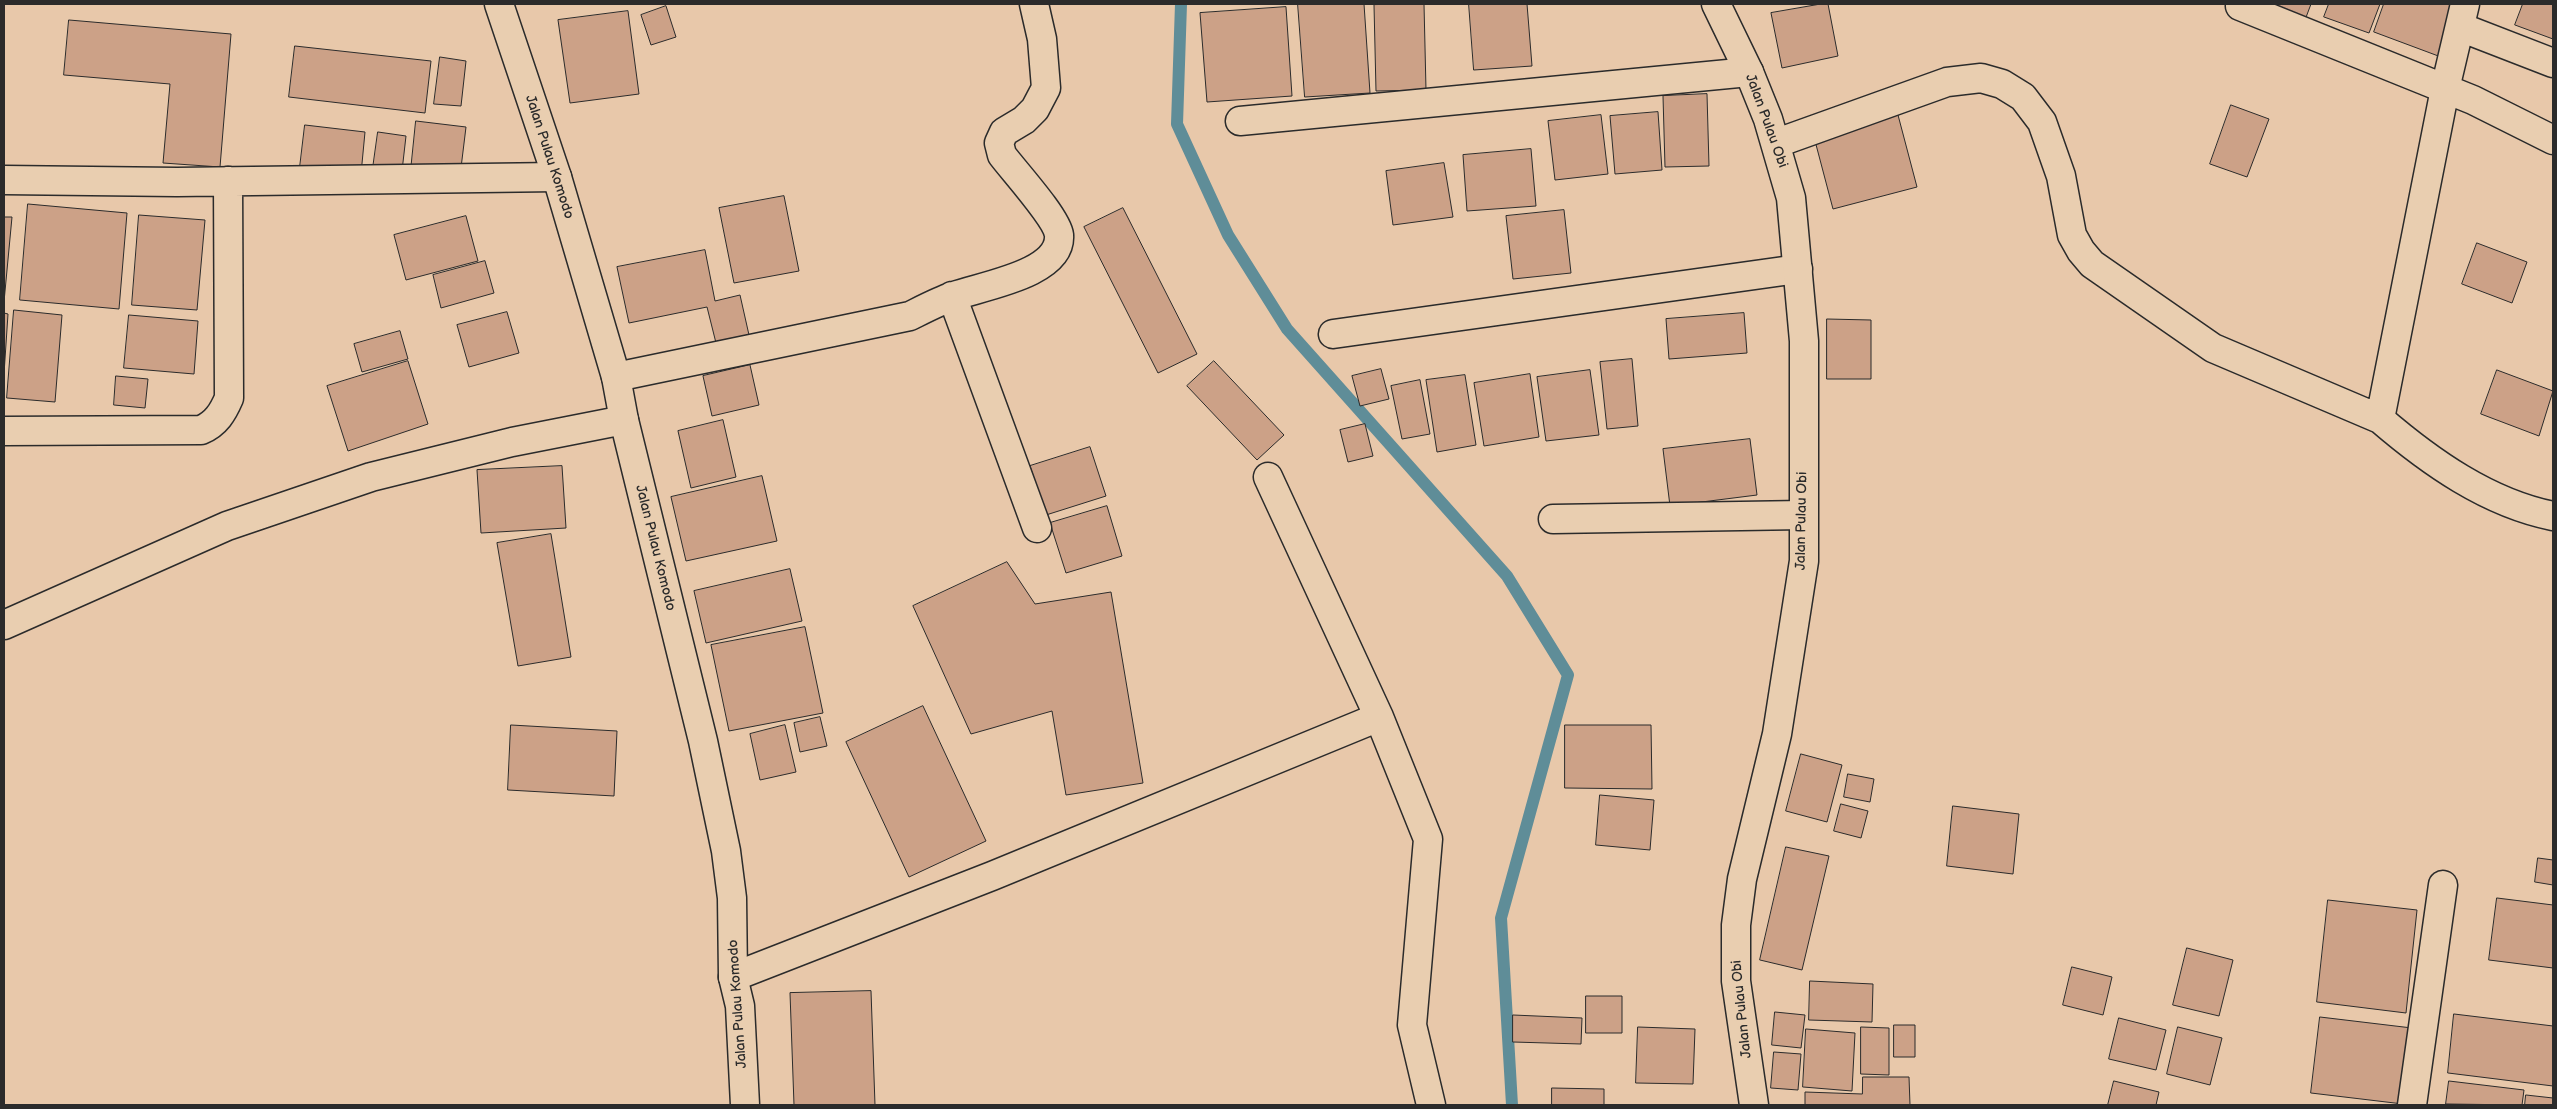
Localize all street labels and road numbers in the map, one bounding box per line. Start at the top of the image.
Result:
street label: Jalan Pulau Obi [1741,72,1791,170]
street label: Jalan Pulau Komodo [521,93,577,221]
street label: Jalan Pulau Obi [1793,472,1811,570]
street label: Jalan Pulau Komodo [631,483,679,613]
street label: Jalan Pulau Komodo [725,939,751,1069]
street label: Jalan Pulau Obi [1728,959,1756,1059]

